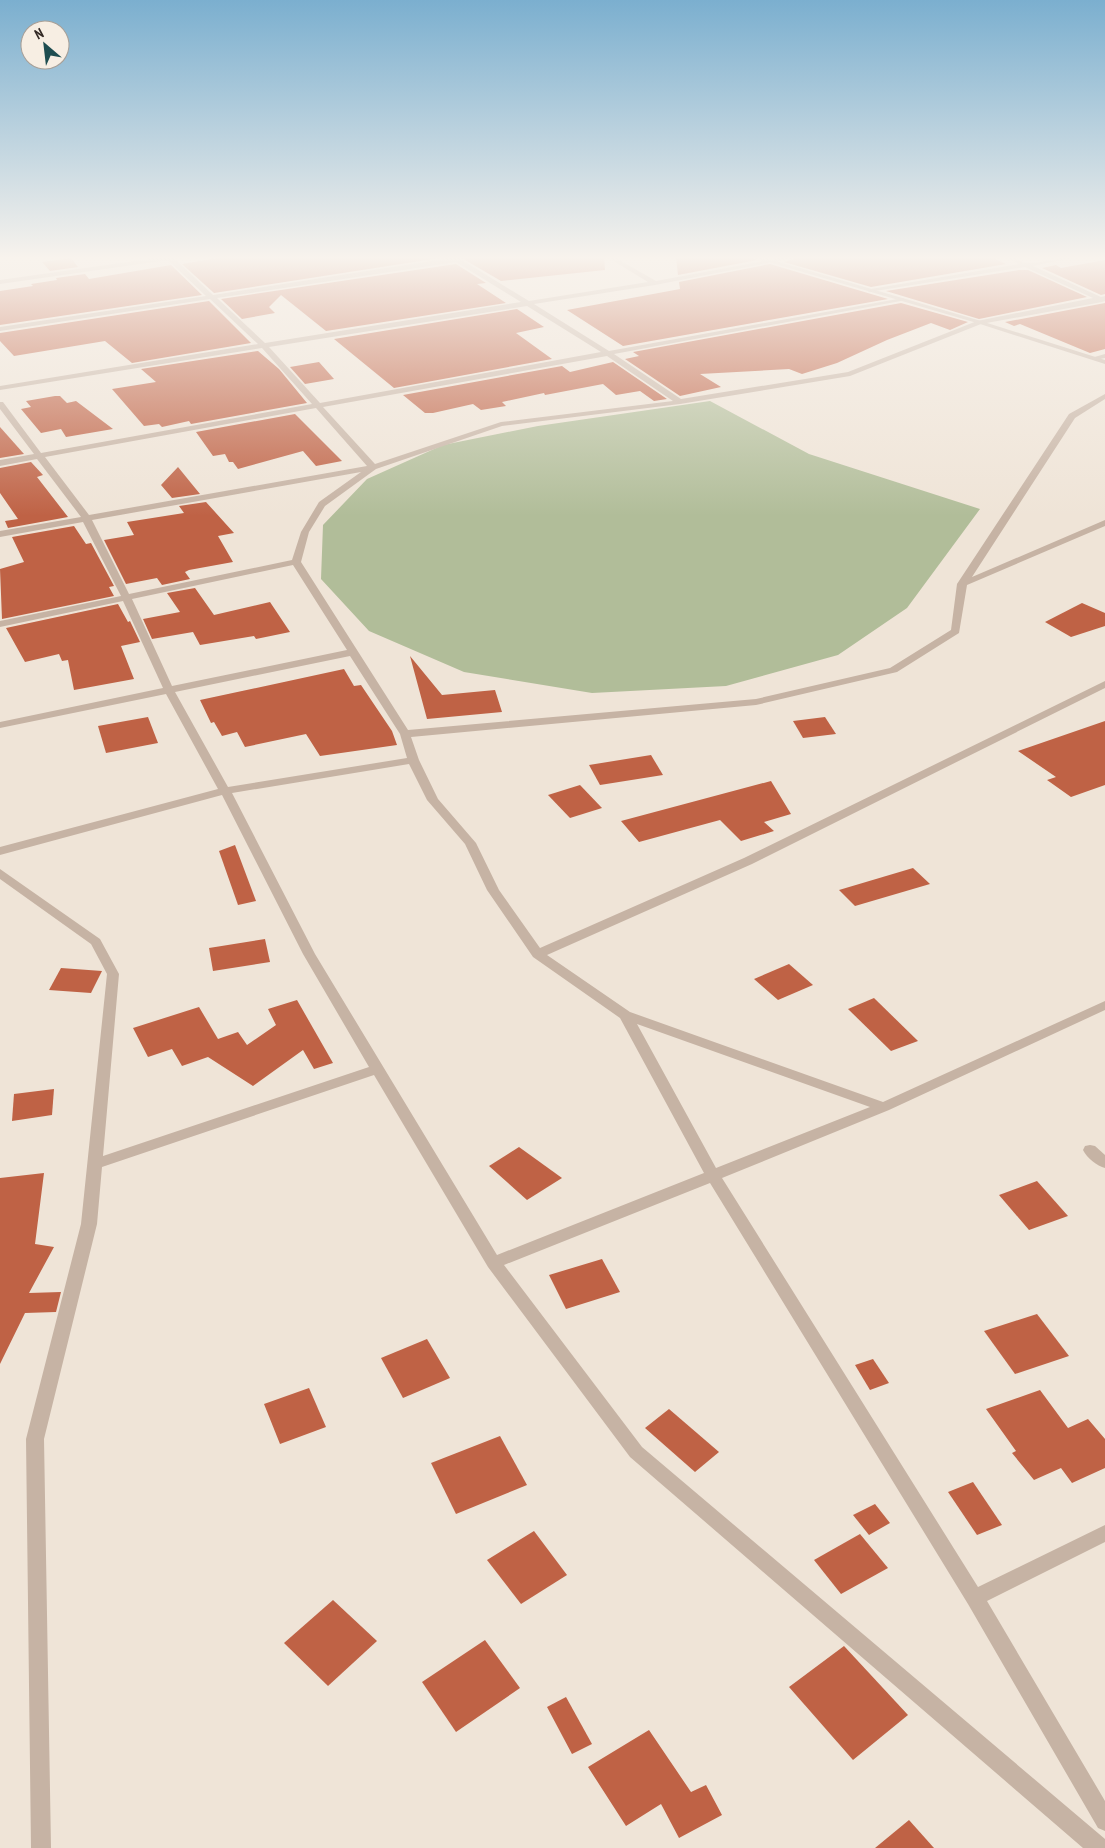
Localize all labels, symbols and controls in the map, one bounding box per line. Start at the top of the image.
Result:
north arrow [20,20,70,70]
text: N [31,24,46,43]

